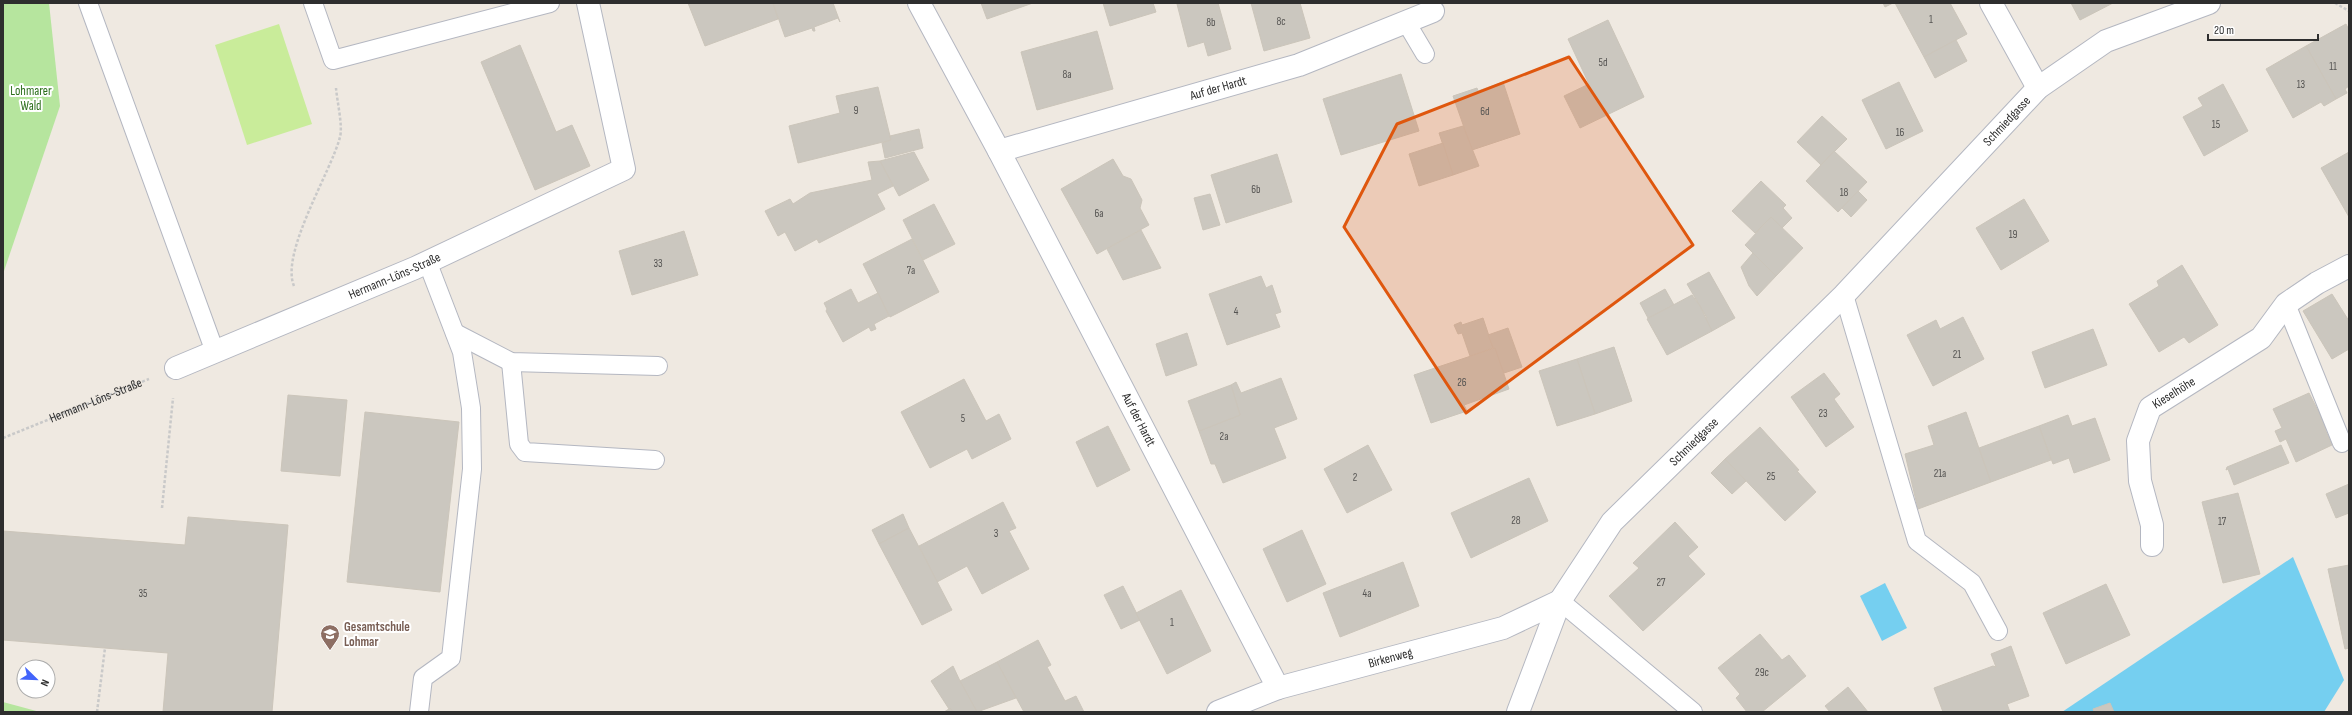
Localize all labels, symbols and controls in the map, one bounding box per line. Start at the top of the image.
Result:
house number: 1 [1929,13,1933,26]
house number: 8c [1276,15,1286,28]
house number: 8b [1206,16,1216,29]
scale bar [2208,16,2318,42]
text: 20 m [2214,23,2234,38]
house number: 5d [1599,56,1608,69]
house number: 11 [2329,60,2337,73]
house number: 8a [1062,68,1072,81]
street label: Auf der Hardt [1187,72,1248,104]
house number: 13 [2297,78,2306,91]
park label: Lohmarer Wald [10,83,52,114]
street label: Schmiedgasse [1980,93,2034,149]
house number: 9 [854,104,859,117]
house number: 6d [1480,105,1490,118]
house number: 15 [2212,118,2220,131]
house number: 16 [1896,126,1905,139]
house number: 6b [1251,183,1261,196]
house number: 18 [1840,186,1849,199]
house number: 6a [1094,207,1104,220]
house number: 19 [2009,228,2017,241]
street label: Hermann-Löns-Straße [346,249,443,303]
house number: 33 [653,257,663,270]
house number: 7a [907,264,915,277]
house number: 4 [1234,305,1239,318]
house number: 21 [1953,348,1961,361]
street label: Kieselhöhe [2149,373,2198,412]
street label: Hermann-Löns-Straße [47,375,144,426]
house number: 26 [1457,376,1467,389]
street label: Auf der Hardt [1118,389,1159,449]
house number: 23 [1818,407,1828,420]
house number: 5 [961,412,965,425]
street label: Schmiedgasse [1666,414,1722,469]
house number: 2a [1220,430,1228,443]
house number: 21a [1934,467,1946,480]
house number: 25 [1767,470,1775,483]
house number: 2 [1353,471,1358,484]
house number: 28 [1511,514,1521,527]
house number: 17 [2218,515,2227,528]
house number: 3 [994,527,999,540]
house number: 27 [1657,576,1666,589]
house number: 35 [138,587,148,600]
house number: 4a [1363,587,1371,600]
house number: 1 [1170,616,1174,629]
place label: Gesamtschule Lohmar [344,619,410,650]
school or university icon: Gesamtschule Lohmar [319,623,341,651]
street label: Birkenweg [1367,644,1414,672]
north arrow [16,659,56,699]
house number: 29c [1755,666,1769,679]
text: N [38,677,52,688]

